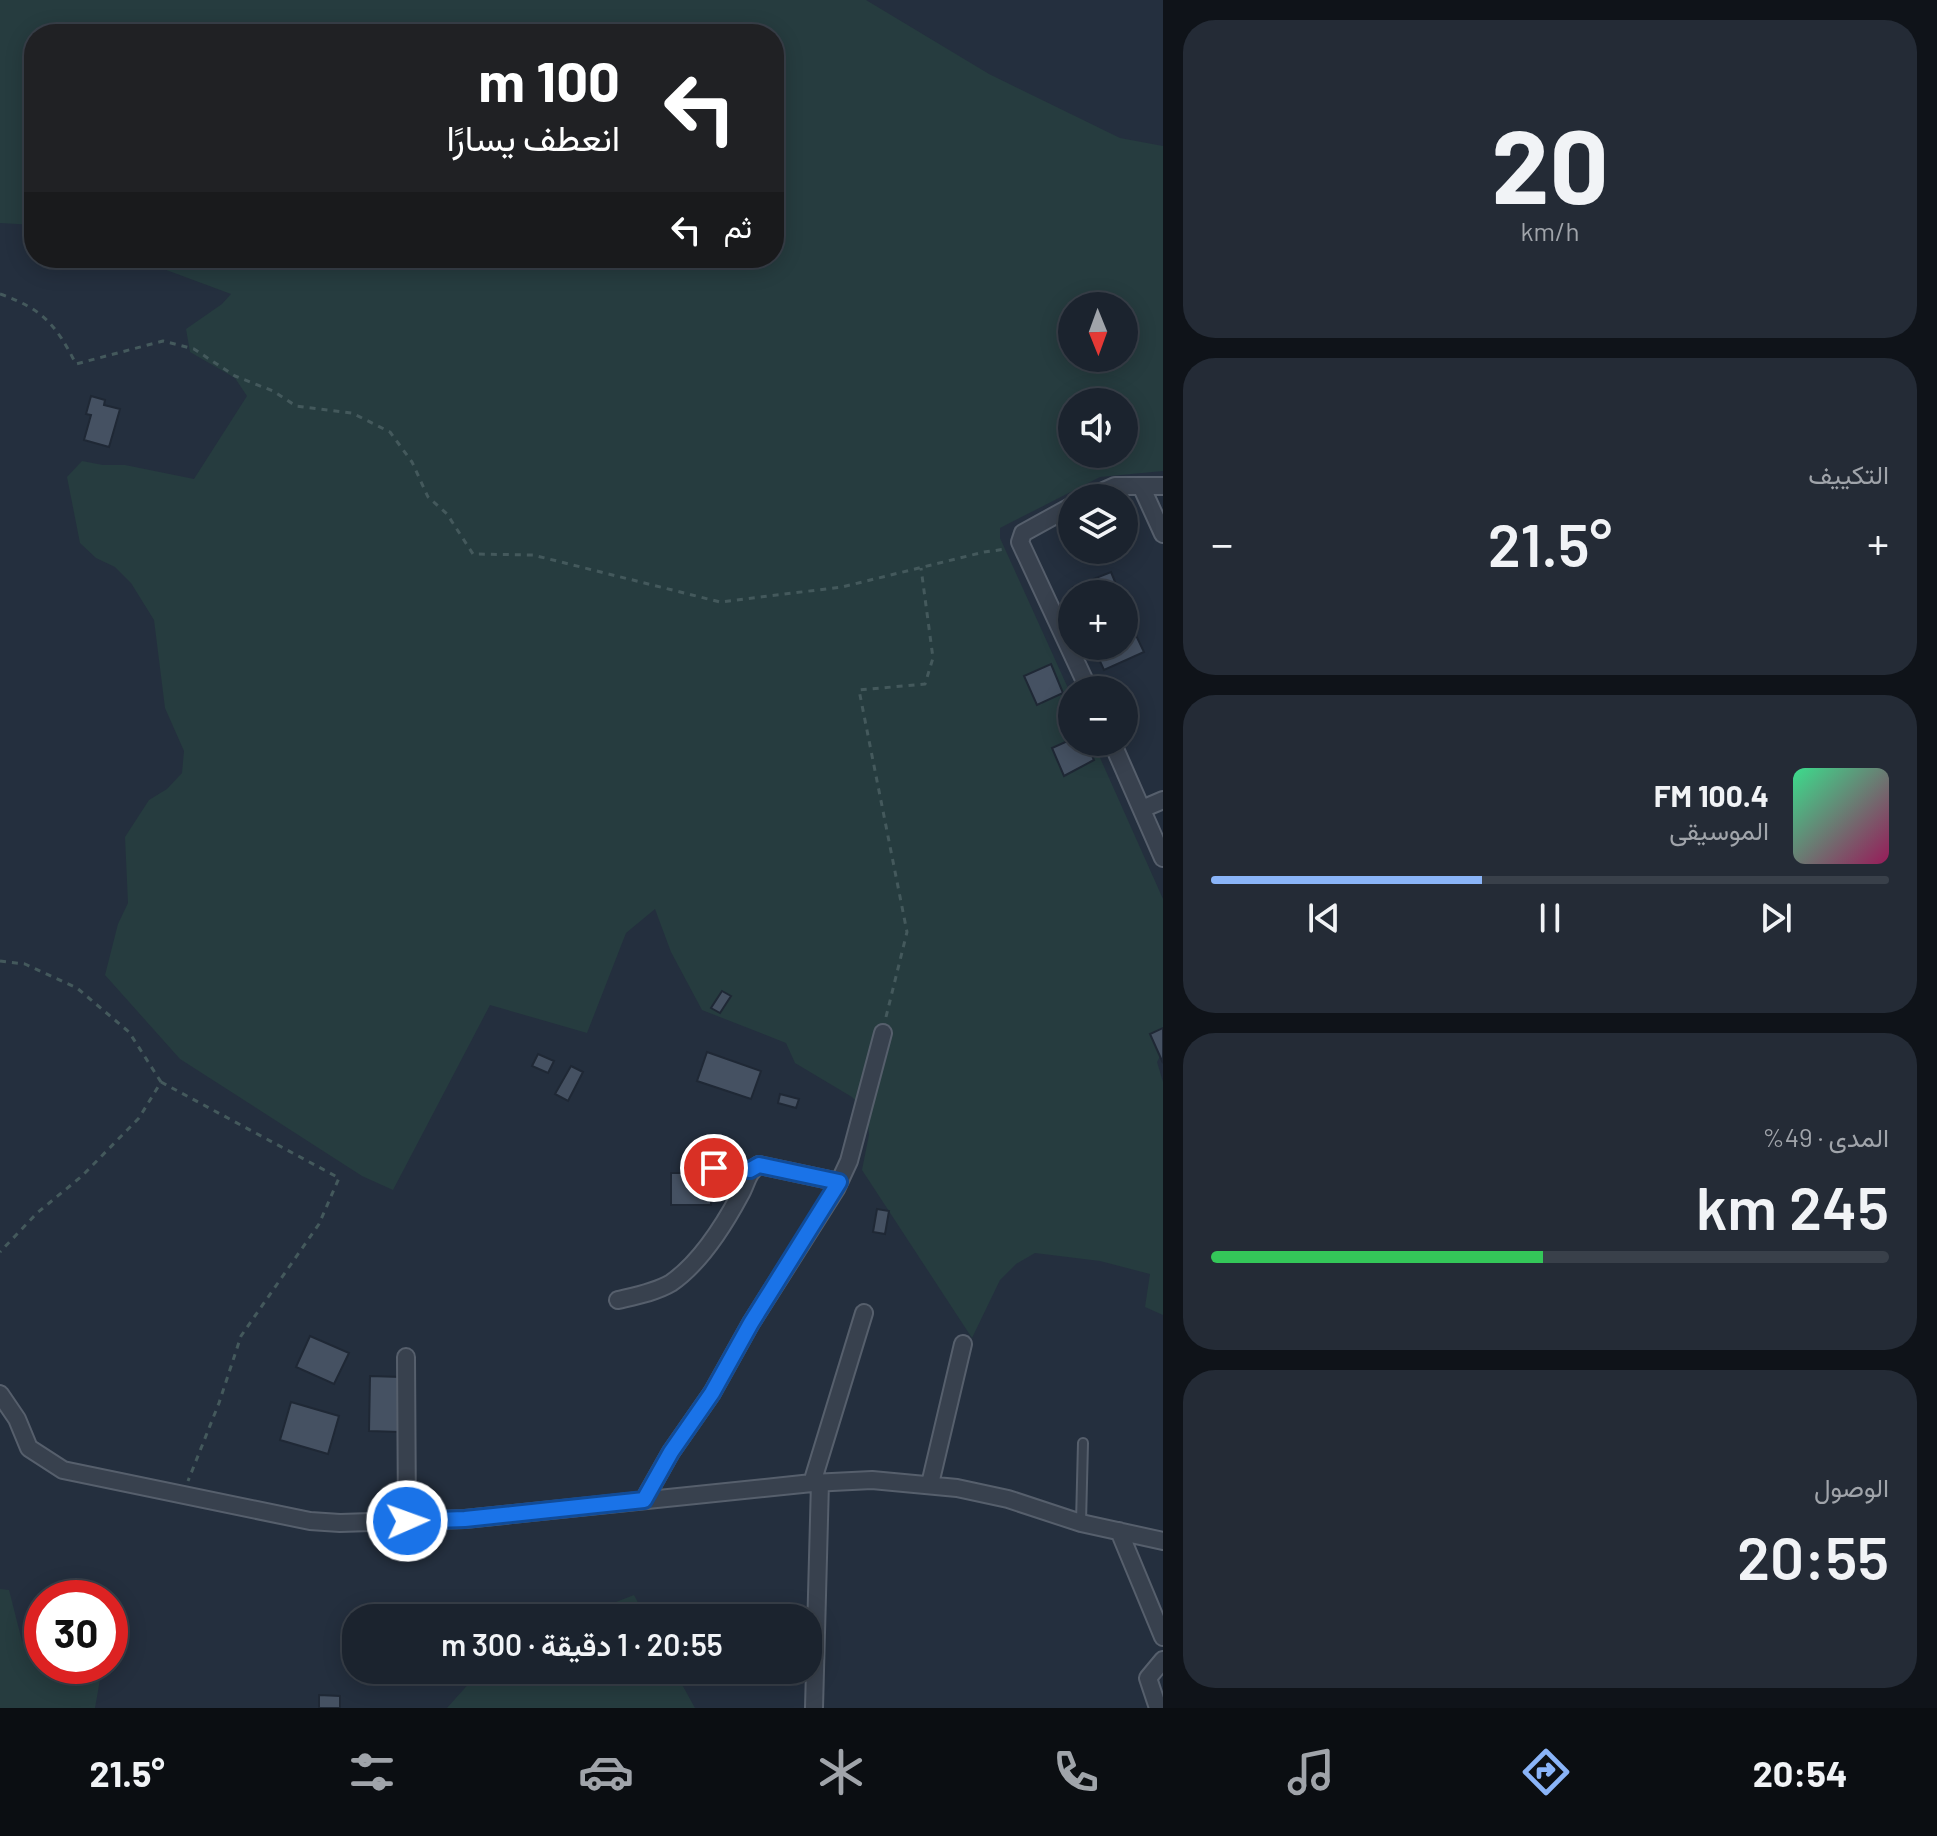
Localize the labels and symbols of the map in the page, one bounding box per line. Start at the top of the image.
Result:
north arrow [1058,292,1138,372]
pin [680,1134,748,1202]
position arrow [365,1479,449,1563]
speed limit sign: 30 [24,1580,128,1684]

